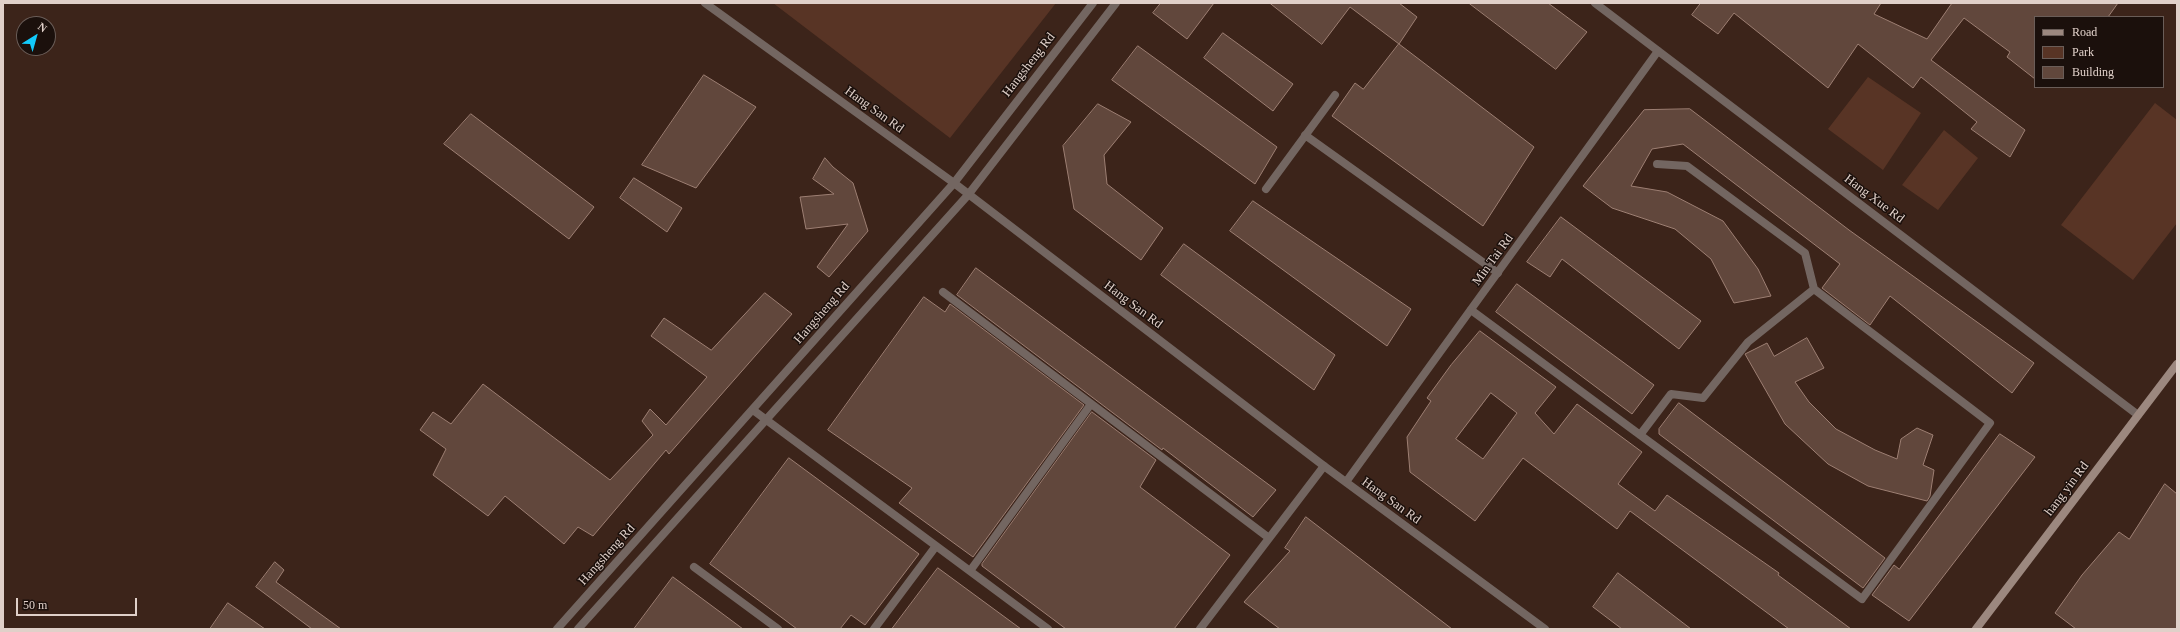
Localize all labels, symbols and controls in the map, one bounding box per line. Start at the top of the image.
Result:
north arrow [16,16,56,56]
legend [2034,16,2164,88]
text: N [36,20,49,34]
text: Road [2072,25,2097,39]
street label: Hangsheng Rd [996,26,1062,104]
text: Park [2072,45,2094,59]
text: Building [2072,65,2114,79]
street label: Hang San Rd [838,81,910,139]
street label: Hang Xue Rd [1839,170,1909,228]
street label: Min Tai Rd [1469,230,1517,290]
street label: Hangsheng Rd [787,275,857,351]
street label: Hang San Rd [1098,276,1168,334]
street label: hang yin Rd [2039,456,2095,522]
street label: Hang San Rd [1355,472,1427,530]
street label: Hangsheng Rd [572,517,642,593]
scale bar [18,590,139,616]
text: 50 m [23,598,47,612]

